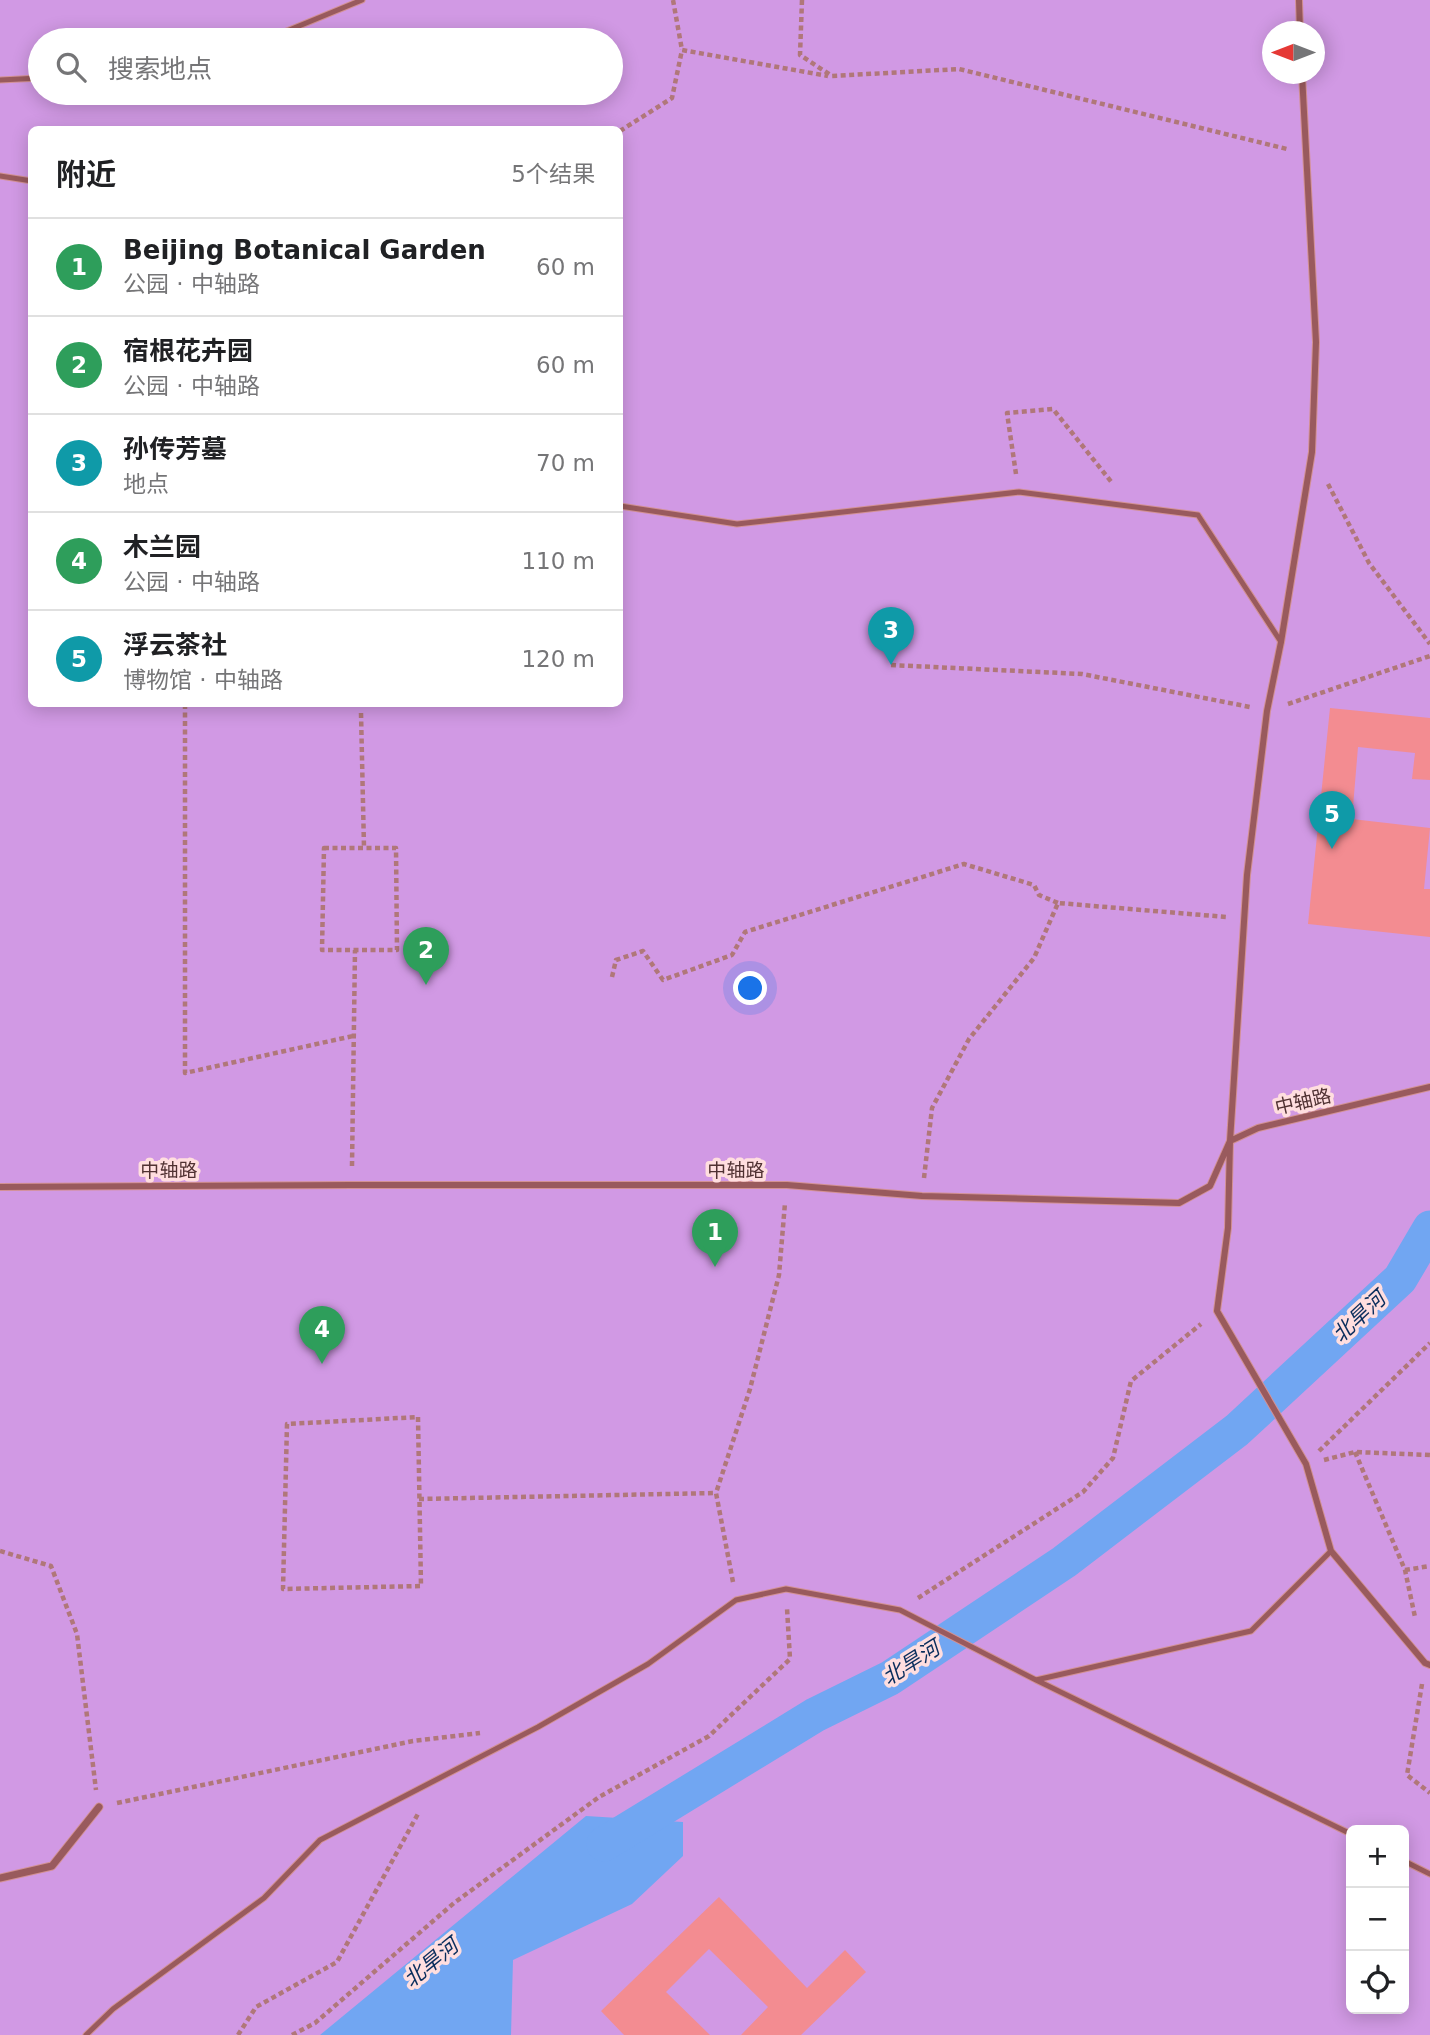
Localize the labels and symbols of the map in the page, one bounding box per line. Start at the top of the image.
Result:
north arrow [1262,21,1325,84]
pin: 3 [868,607,914,665]
pin: 5 [1309,791,1355,849]
pin: 2 [403,927,449,985]
your location [733,971,767,1005]
street label: 中轴路 [1273,1084,1333,1118]
street label: 中轴路 [140,1159,198,1181]
street label: 中轴路 [707,1159,765,1181]
pin: 1 [692,1209,738,1267]
water label: 北旱河 [1328,1284,1393,1347]
pin: 4 [299,1306,345,1364]
water label: 北旱河 [878,1634,947,1690]
water label: 北旱河 [399,1931,466,1992]

